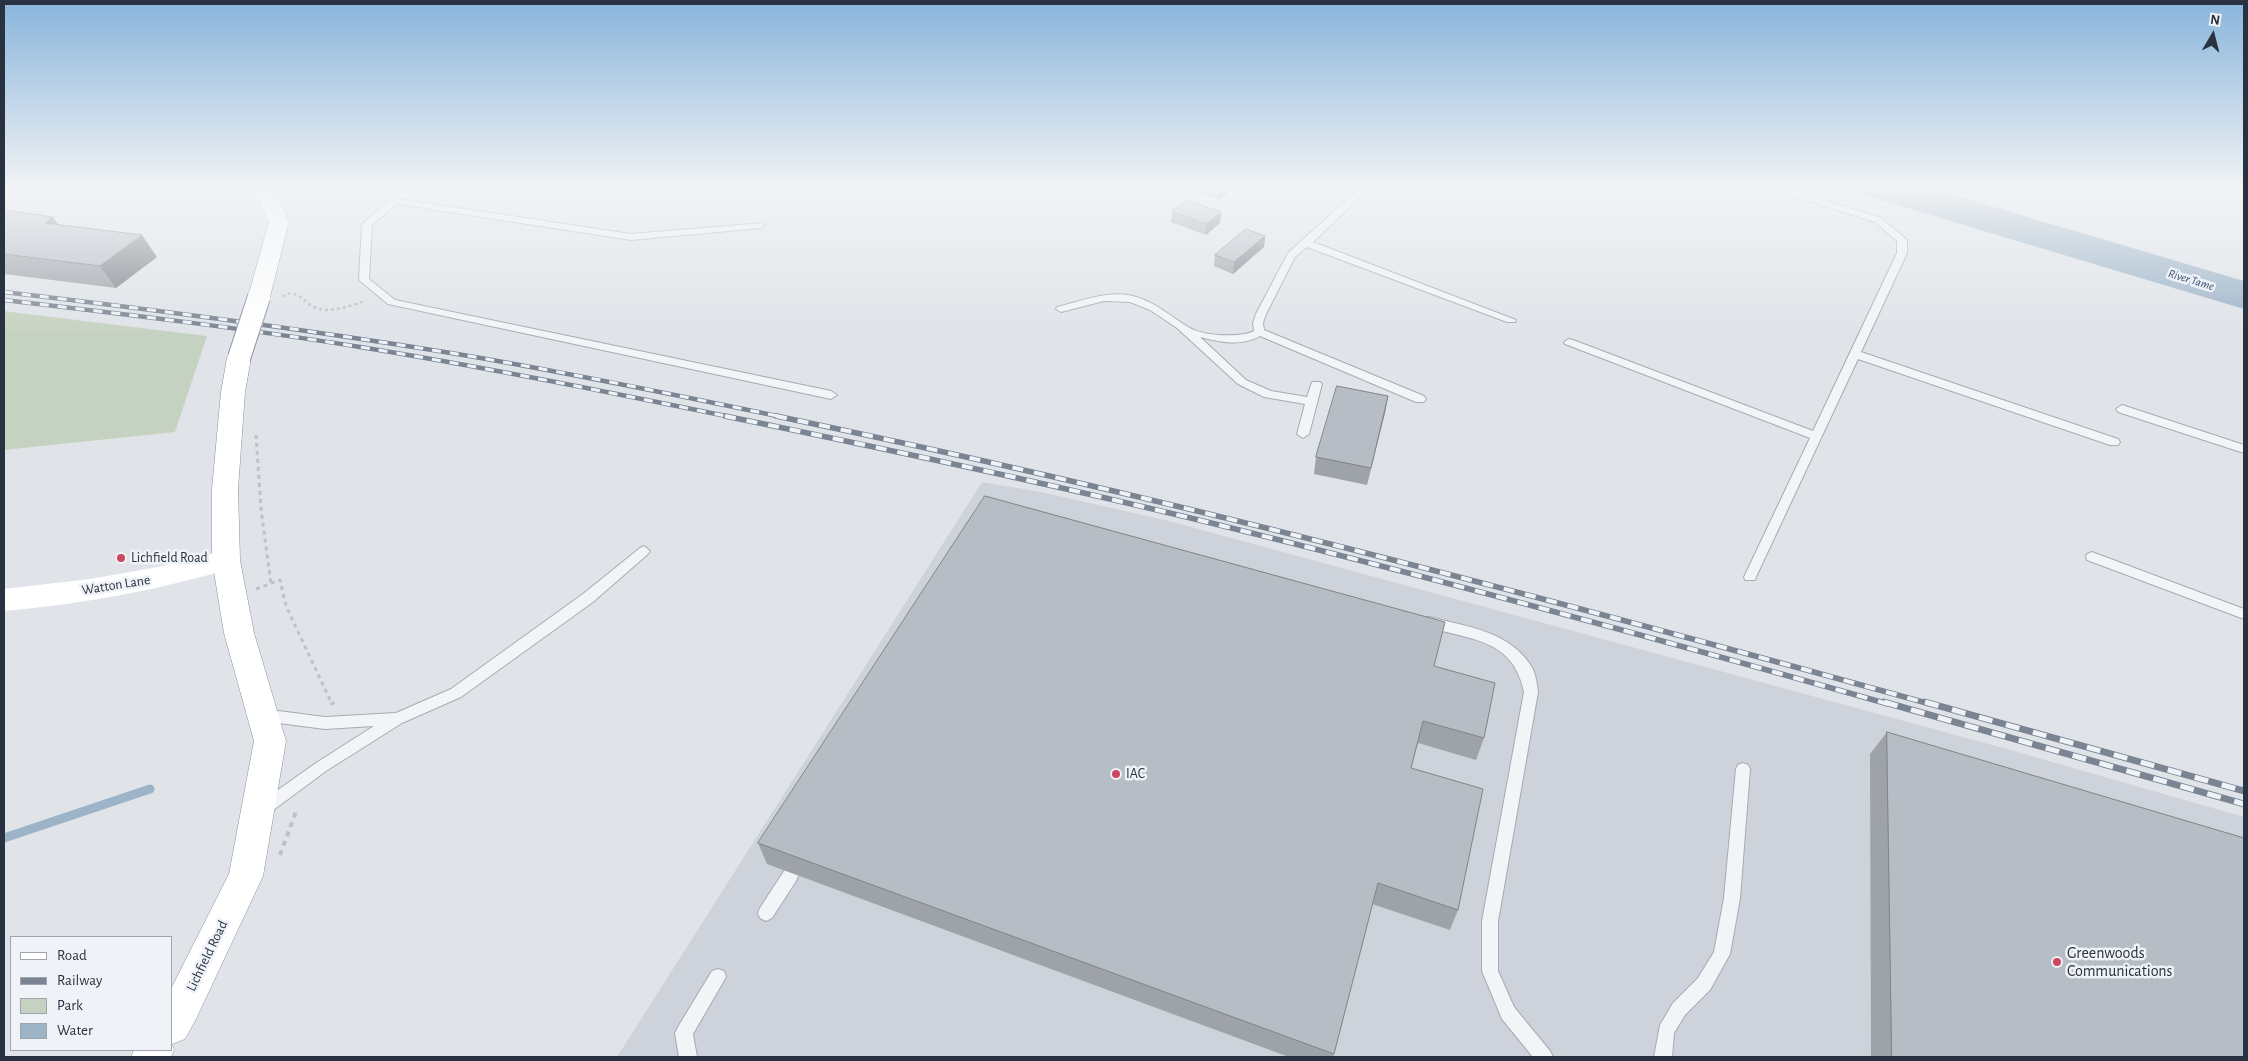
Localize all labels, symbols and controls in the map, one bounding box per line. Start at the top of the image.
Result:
north arrow [2188,10,2238,60]
text: N [2209,13,2221,28]
water label: River Tame [2166,266,2216,294]
place label: Lichfield Road [131,550,208,566]
marker: Lichfield Road [115,552,127,564]
street label: Watton Lane [81,571,151,599]
place label: IAC [1126,766,1145,782]
marker: IAC [1110,768,1122,780]
street label: Lichfield Road [183,918,231,994]
legend [10,936,172,1051]
place label: Greenwoods Communications [2067,943,2173,981]
text: Road [57,948,87,963]
marker: Greenwoods Communications [2051,956,2063,968]
text: Railway [57,973,102,988]
text: Park [57,998,83,1013]
text: Water [57,1023,93,1038]

